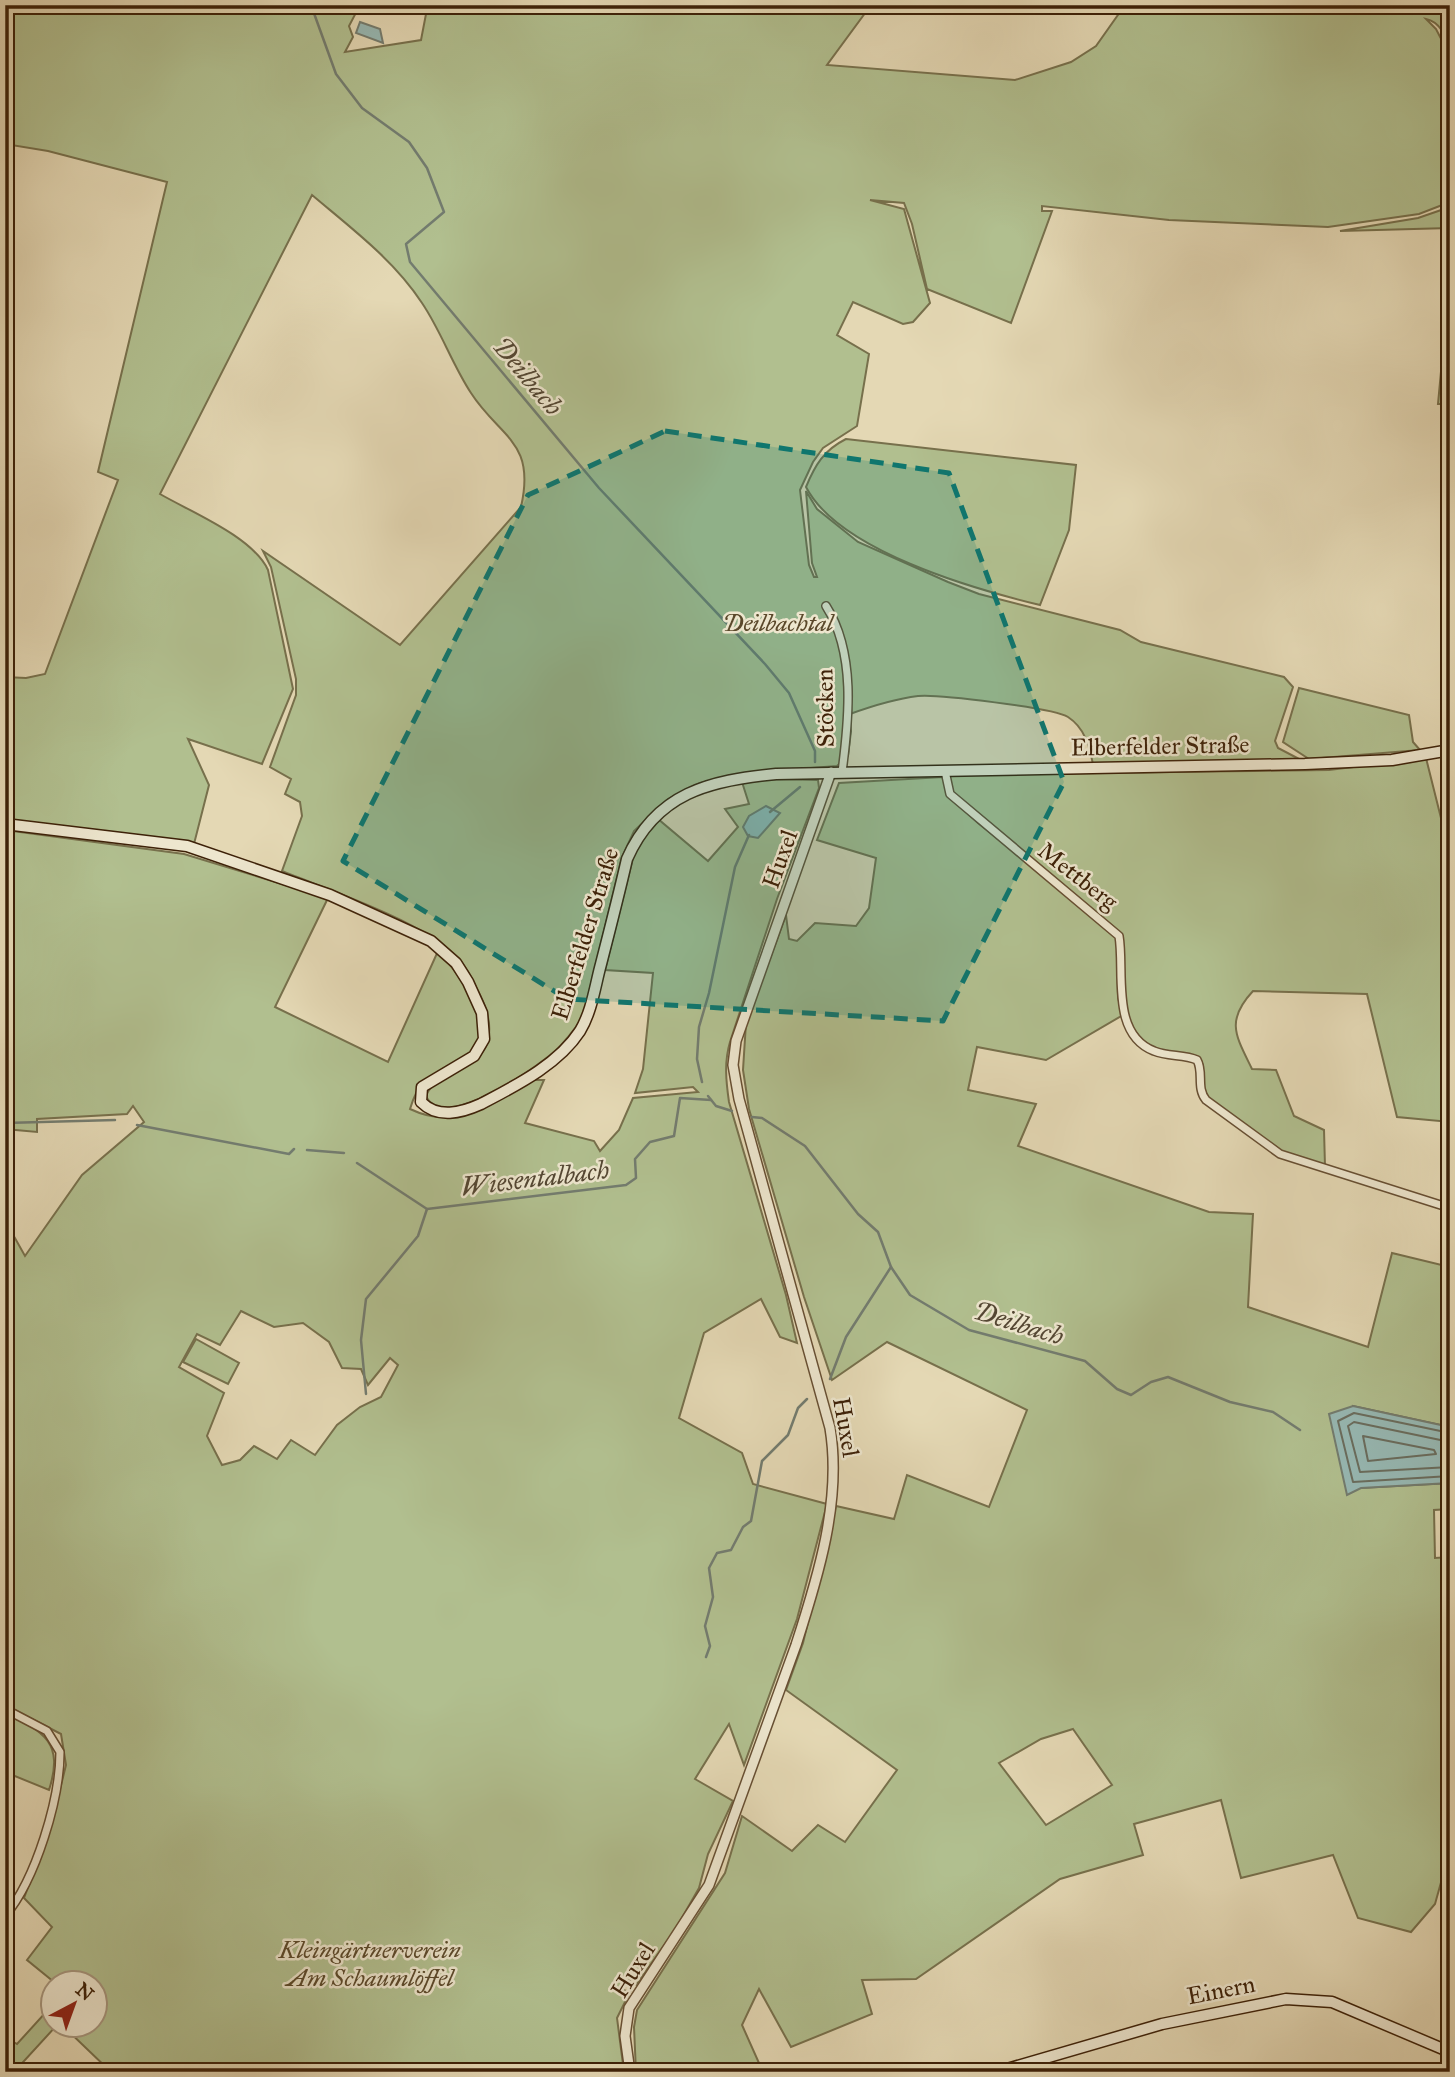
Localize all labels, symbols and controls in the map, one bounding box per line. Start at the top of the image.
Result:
water label: Deilbach [486,330,570,422]
park label: Deilbachtal [723,608,836,638]
street label: Stöcken [809,668,841,748]
street label: Elberfelder Straße [1070,729,1250,763]
street label: Huxel [756,825,805,892]
street label: Mettberg [1032,835,1125,917]
street label: Elberfelder Straße [545,844,625,1024]
water label: Wiesentalbach [459,1153,611,1203]
water label: Deilbach [970,1294,1068,1352]
street label: Huxel [826,1395,866,1460]
park label: Kleingärtnerverein Am Schaumlöffel [278,1935,461,1994]
street label: Huxel [604,1936,662,2003]
north arrow [38,1968,108,2038]
street label: Einern [1184,1969,1258,2011]
text: N [71,1978,98,2006]

